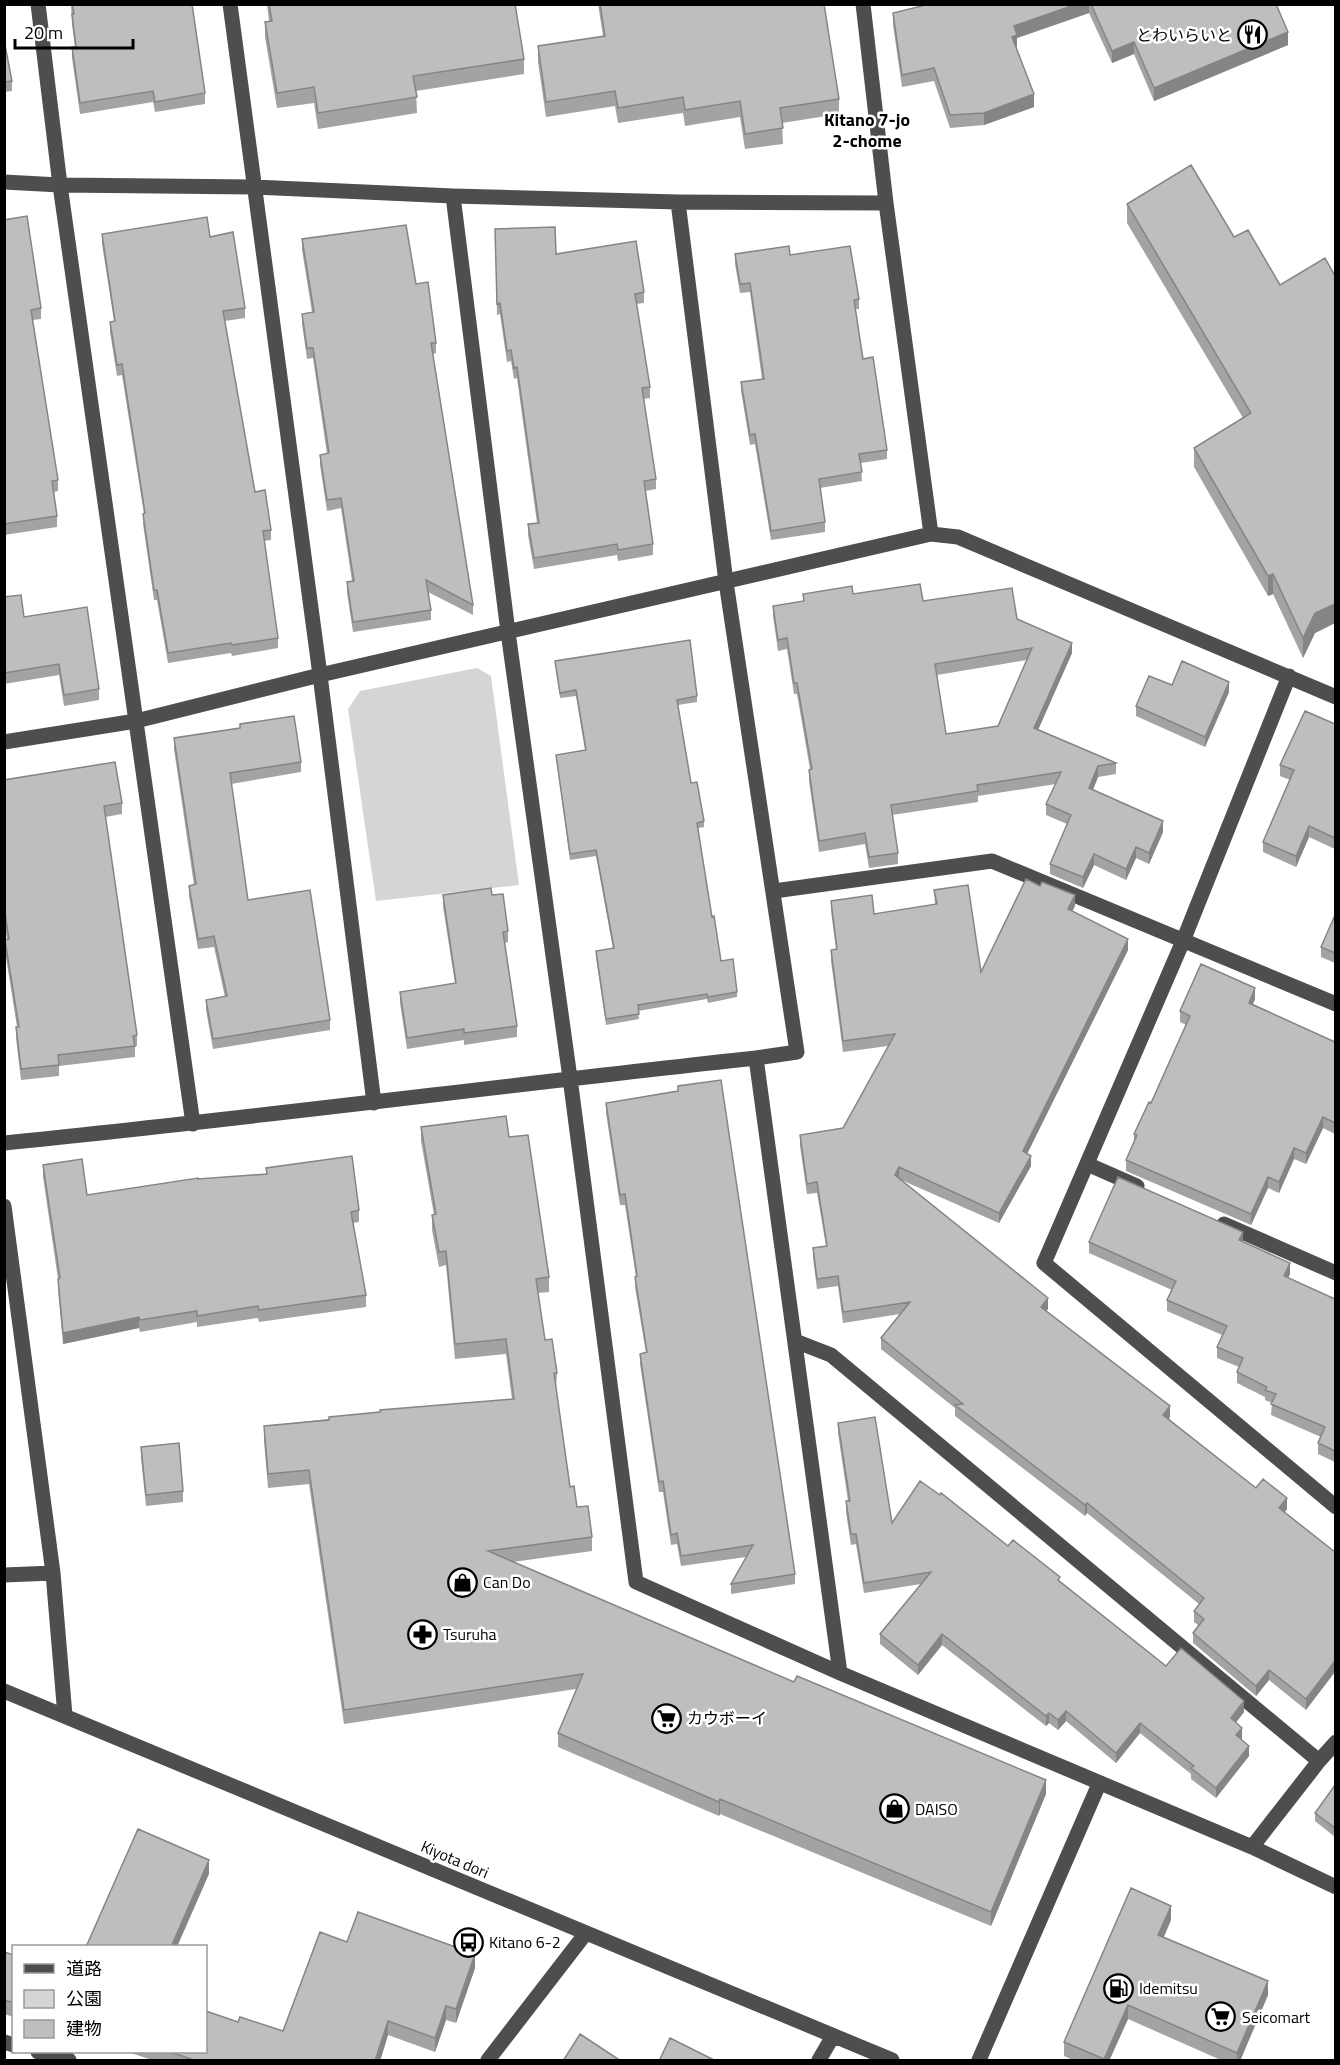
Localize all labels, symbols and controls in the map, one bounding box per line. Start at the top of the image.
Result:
scale bar [15,12,134,50]
text: 20 m [24,19,63,46]
restaurant icon: とわいらいと [1237,19,1269,51]
place label: とわいらいと [1136,23,1232,47]
district label: Kitano 7-jo 2-chome [824,106,910,154]
shop icon: Can Do [446,1566,478,1598]
place label: Can Do [483,1570,531,1594]
pharmacy icon: Tsuruha [406,1618,438,1650]
place label: Tsuruha [443,1622,497,1646]
supermarket icon: カウボーイ [650,1702,682,1734]
place label: カウボーイ [687,1706,767,1730]
shop icon: DAISO [878,1793,910,1825]
place label: DAISO [915,1797,958,1821]
street label: Kiyota dori [417,1834,493,1884]
bus stop icon: Kitano 6-2 [452,1926,484,1958]
place label: Kitano 6-2 [489,1930,561,1954]
legend [12,1945,207,2053]
text: 道路 [66,1955,102,1982]
fuel station icon: Idemitsu [1102,1972,1134,2004]
place label: Idemitsu [1139,1976,1198,2000]
text: 公園 [66,1985,102,2012]
supermarket icon: Seicomart [1205,2001,1237,2033]
place label: Seicomart [1242,2005,1311,2029]
text: 建物 [66,2015,102,2042]

